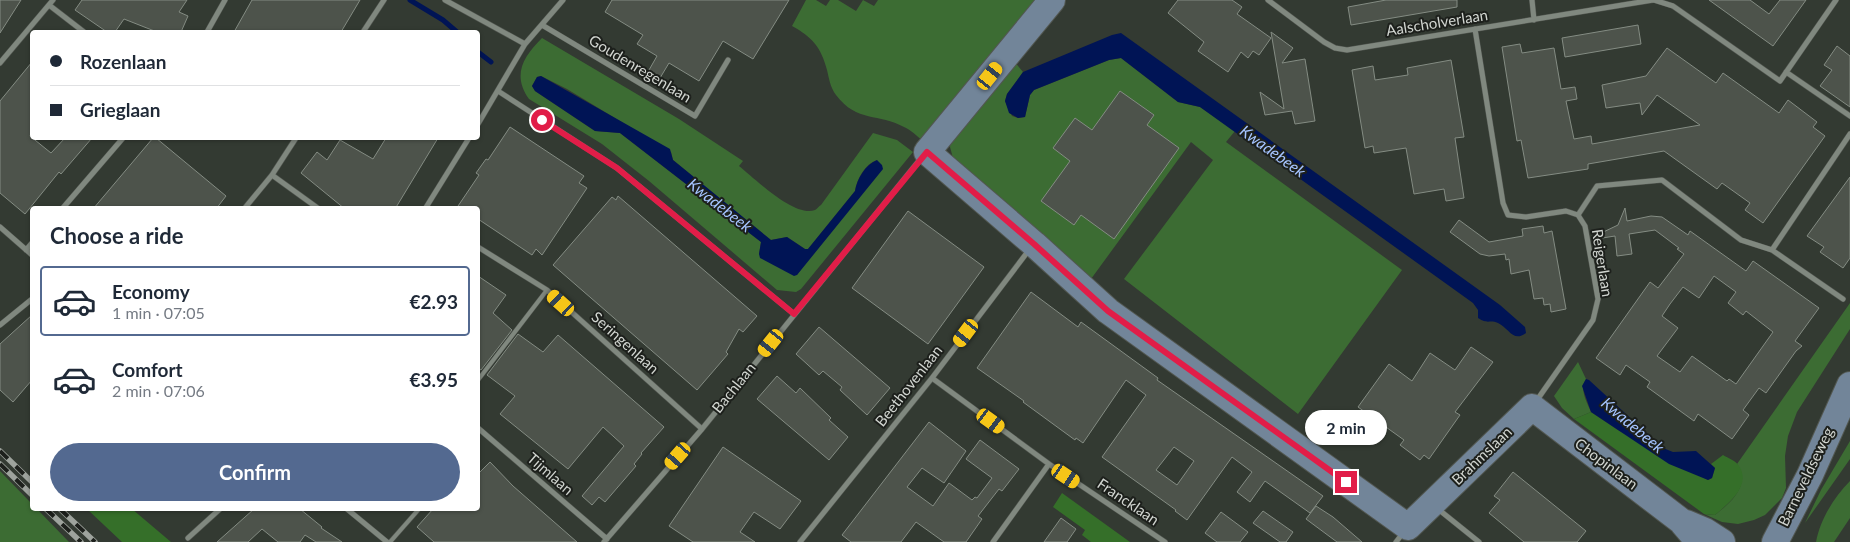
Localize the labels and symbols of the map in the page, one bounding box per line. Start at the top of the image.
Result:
street label: Aalscholverlaan [1385,5,1489,39]
street label: Goudenregenlaan [586,30,695,106]
car [974,60,1005,92]
route start [531,109,553,131]
water label: Kwadebeek [1237,120,1310,181]
water label: Kwadebeek [684,174,757,236]
street label: Reigerlaan [1589,228,1617,298]
car [544,287,577,319]
street label: Seringenlaan [588,307,663,377]
car [950,317,981,349]
car [755,327,786,359]
street label: Beethovenlaan [871,341,945,430]
street label: Bachlaan [708,359,759,416]
water label: Kwadebeek [1598,393,1669,457]
car [974,406,1007,436]
callout: 2 min [1305,410,1387,444]
street label: Brahmslaan [1448,422,1515,488]
street label: Barneveldseweg [1773,424,1837,529]
street label: Chopinlaan [1572,434,1642,493]
car [662,440,693,472]
street label: Tijmlaan [524,448,577,498]
car [1049,461,1082,491]
route end [1335,471,1357,493]
street label: Francklaan [1094,474,1163,528]

